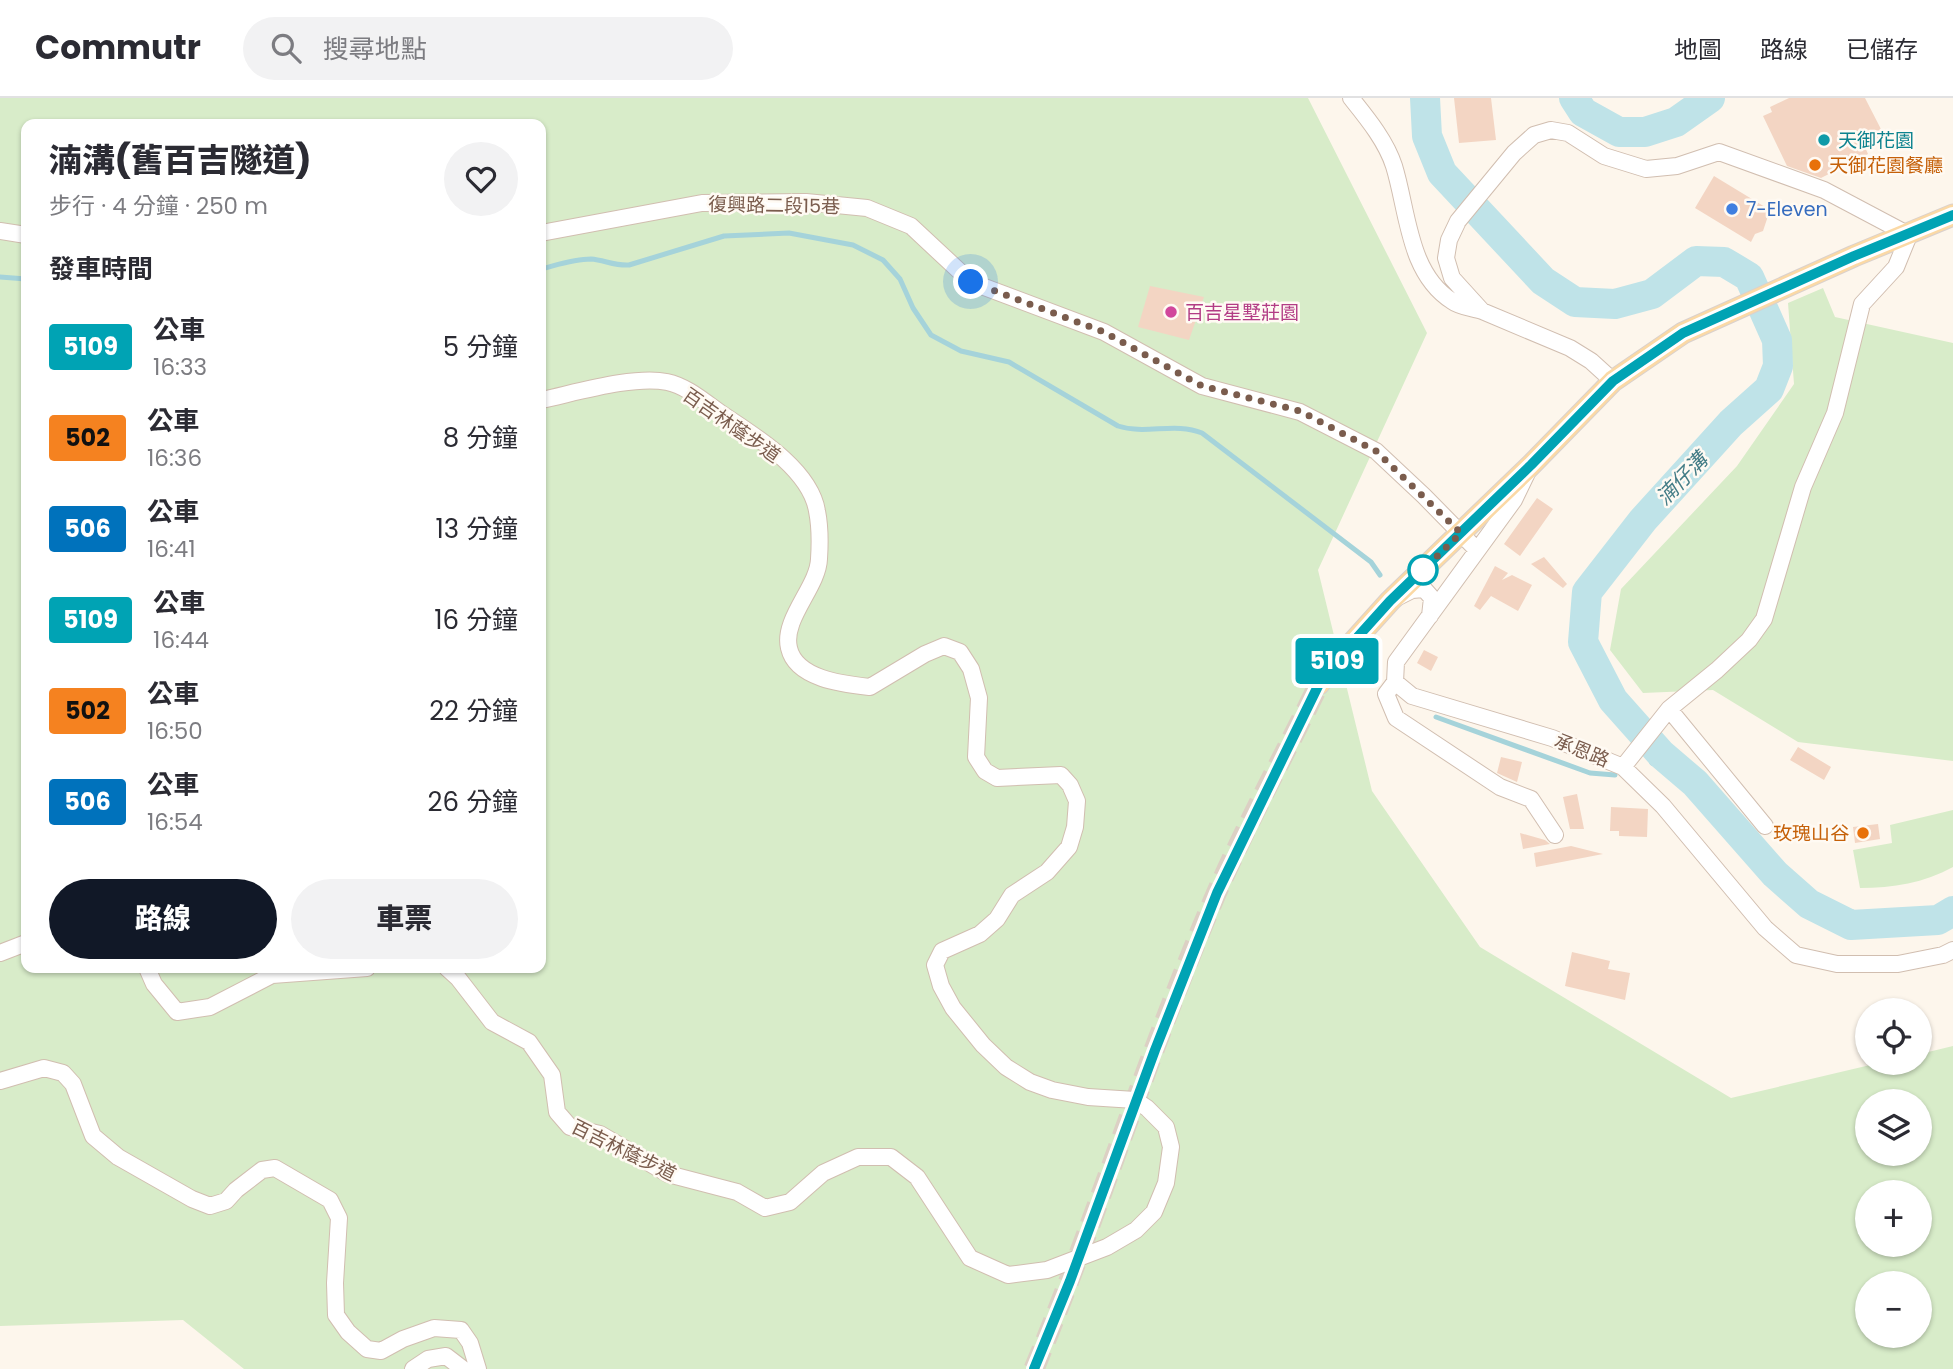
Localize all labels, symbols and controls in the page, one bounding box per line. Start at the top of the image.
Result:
search box [243,17,733,80]
text: Commutr [35,24,201,71]
icon: search [267,29,305,67]
text: 搜尋地點 [323,31,427,67]
text: 地圖 [1674,33,1722,66]
text: 路線 [1760,33,1808,66]
text: 已儲存 [1846,33,1918,66]
place label: 天御花園 [1838,127,1914,154]
marker: 天御花園 [1816,132,1832,148]
text: 湳溝(舊百吉隧道) [49,137,311,184]
button: heart [444,142,518,216]
place label: 天御花園餐廳 [1829,152,1943,179]
marker: 天御花園餐廳 [1807,157,1823,173]
text: 步行 · 4 分鐘 · 250 m [49,190,268,222]
street label: 復興路二段15巷 [708,191,840,220]
place label: 7-Eleven [1746,196,1828,223]
marker: 7-Eleven [1724,201,1740,217]
text: 發車時間 [49,251,153,287]
your location [953,264,988,299]
place label: 百吉星墅莊園 [1185,299,1299,326]
marker: 百吉星墅莊園 [1163,304,1179,320]
text: 公車 [153,312,205,348]
text: 5 分鐘 [443,329,518,365]
text: 5109 [63,330,118,363]
text: 16:33 [153,351,207,383]
street label: 百吉林蔭步道 [677,382,786,469]
text: 公車 [147,403,199,439]
text: 8 分鐘 [443,420,518,456]
text: 502 [65,421,110,454]
text: 16:36 [147,442,202,474]
water label: 湳仔溝 [1649,444,1716,511]
text: 公車 [147,494,199,530]
text: 13 分鐘 [435,511,518,547]
text: 506 [64,512,111,545]
text: 16:41 [147,533,196,565]
unlabelled marker [1408,555,1438,585]
text: 公車 [153,585,205,621]
text: 16 分鐘 [434,602,518,638]
text: 5109 [63,603,118,636]
text: 16:44 [153,624,209,656]
line badge: 5109 [1288,638,1386,684]
text: 5109 [1309,644,1365,677]
text: 公車 [147,676,199,712]
text: 22 分鐘 [429,693,518,729]
text: 502 [65,694,110,727]
text: 16:50 [147,715,203,747]
street label: 承恩路 [1550,727,1613,774]
text: 公車 [147,767,199,803]
text: 26 分鐘 [428,784,518,820]
text: 506 [64,785,111,818]
text: 16:54 [147,806,203,838]
place label: 玫瑰山谷 [1773,820,1849,847]
marker: 玫瑰山谷 [1855,825,1871,841]
button: 路線 [49,879,277,959]
button: 車票 [291,879,518,959]
map controls [1855,998,1932,1348]
button: locate [1855,998,1932,1075]
button: layers [1855,1089,1932,1166]
street label: 百吉林蔭步道 [567,1113,681,1188]
button: + [1855,1180,1932,1257]
button: − [1855,1271,1932,1348]

